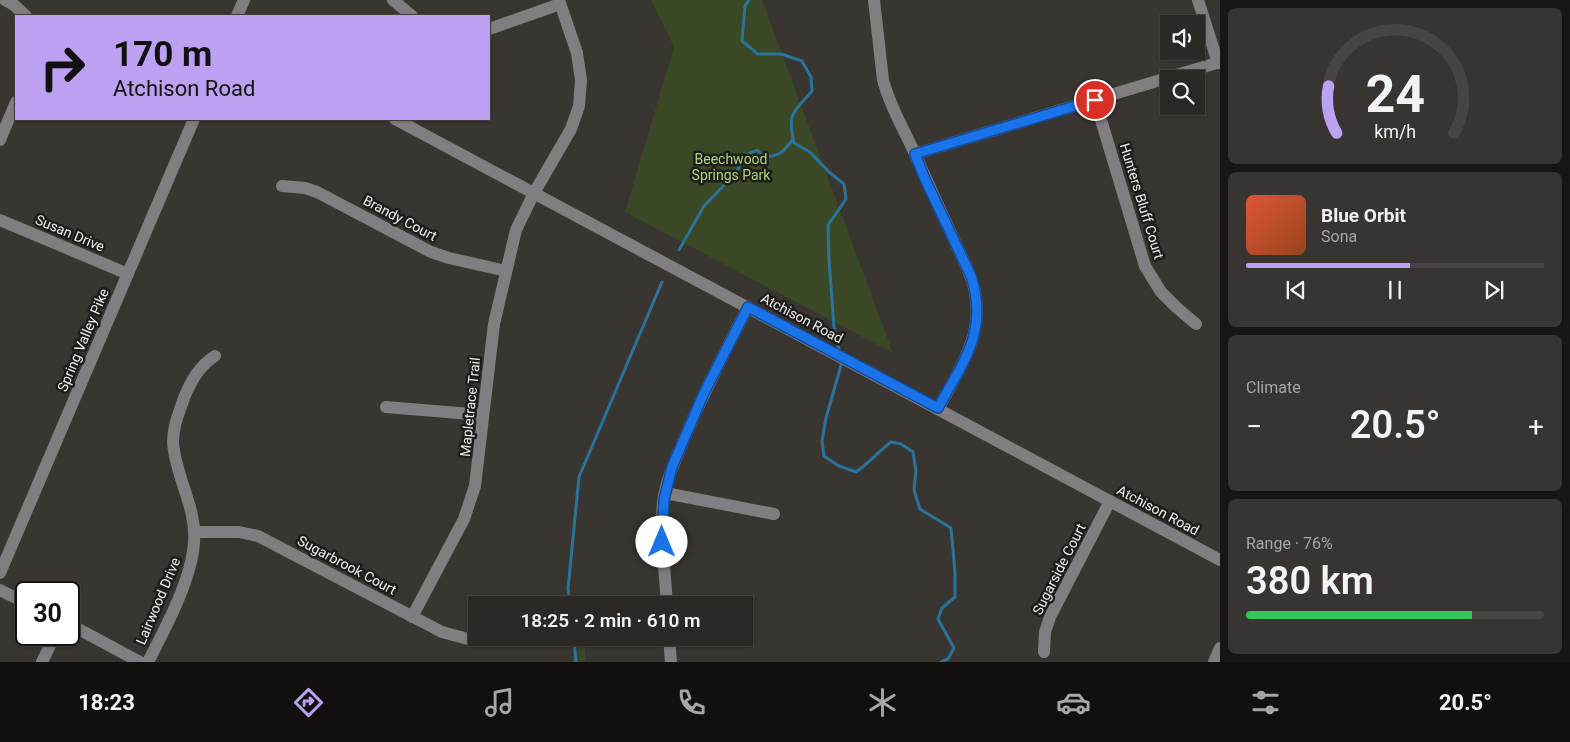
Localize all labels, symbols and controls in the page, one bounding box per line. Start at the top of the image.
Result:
map controls [1160,15,1205,115]
button: sound [1160,15,1205,60]
text: 170 m [113,34,212,75]
icon: right [30,35,95,100]
text: 24 [1365,64,1425,125]
button: search [1160,70,1205,115]
text: Atchison Road [113,76,255,101]
pin [1074,79,1116,121]
icon: arrive [1081,86,1109,114]
text: km/h [1374,121,1416,142]
street label: Hunters Bluff Court [1117,141,1167,261]
park label: Beechwood Springs Park [692,151,771,183]
street label: Brandy Court [360,192,440,244]
text: Blue Orbit [1321,204,1406,227]
street label: Susan Drive [33,211,107,255]
text: Sona [1321,227,1357,246]
icon: previous [1282,276,1310,304]
icon: pause [1381,276,1409,304]
icon: next [1480,276,1508,304]
street label: Spring Valley Pike [54,286,112,394]
street label: Atchison Road [758,290,846,346]
street label: Mapletrace Trail [457,356,483,458]
text: Climate [1246,378,1301,397]
text: 20.5° [1350,403,1440,447]
text: − [1246,410,1262,443]
text: + [1528,410,1544,443]
street label: Atchison Road [1114,482,1202,538]
position arrow [635,515,687,567]
street label: Sugarside Court [1029,520,1089,617]
street label: Sugarbrook Court [295,532,400,598]
text: Range · 76% [1246,534,1333,553]
street label: Lairwood Drive [133,555,183,647]
text: 380 km [1246,559,1374,603]
speed limit sign: 30 [15,581,80,646]
text: 18:25 · 2 min · 610 m [520,609,701,632]
icon: directions [291,685,326,720]
icon: music [482,685,517,720]
icon: phone [674,685,709,720]
icon: climate [865,685,900,720]
icon: car [1056,685,1091,720]
icon: filters [1248,685,1283,720]
text: 18:23 [78,690,135,715]
text: 20.5° [1439,690,1492,715]

